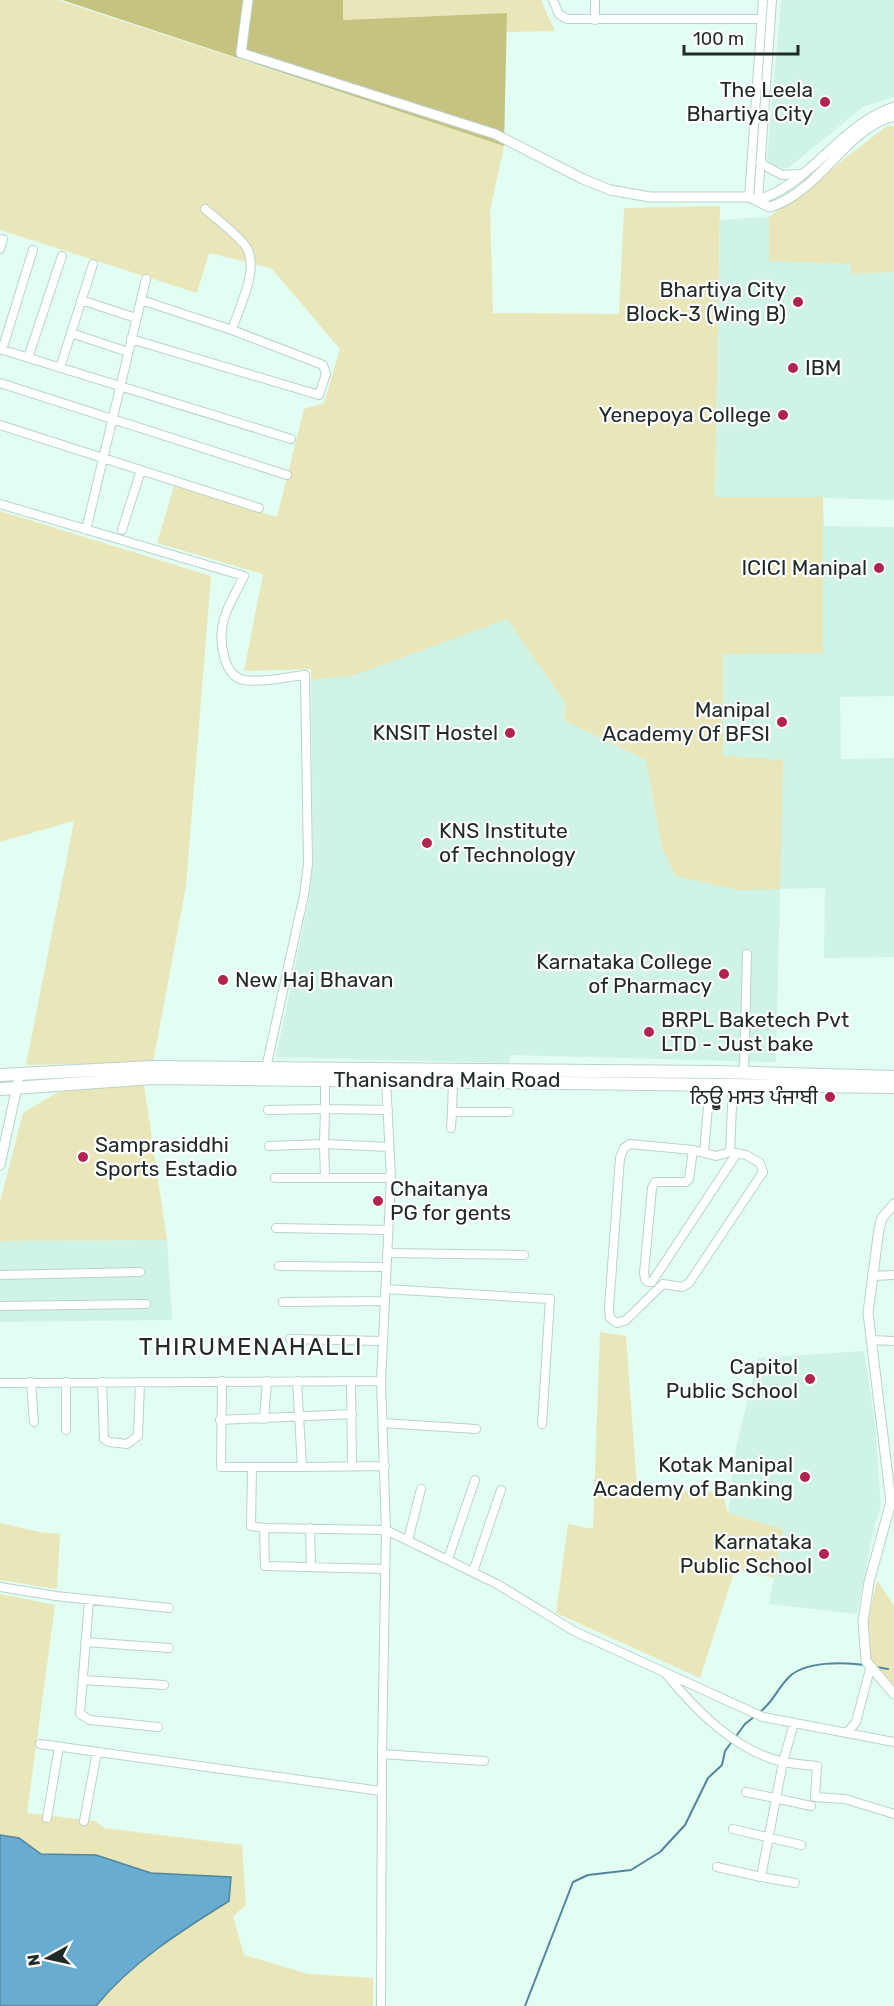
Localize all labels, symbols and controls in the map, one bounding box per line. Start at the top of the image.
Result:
scale bar [684,18,798,56]
text: 100 m [693,28,744,50]
place label: The Leela Bhartiya City [687,77,813,126]
marker: The Leela Bhartiya City [818,95,832,109]
place label: Bhartiya City Block-3 (Wing B) [626,277,786,326]
marker: Bhartiya City Block-3 (Wing B) [791,295,805,309]
place label: IBM [805,355,841,380]
marker: IBM [786,361,800,375]
place label: Yenepoya College [599,402,771,427]
marker: Yenepoya College [776,408,790,422]
place label: ICICI Manipal [741,555,867,580]
marker: ICICI Manipal [872,561,886,575]
place label: Manipal Academy Of BFSI [602,697,770,746]
marker: Manipal Academy Of BFSI [775,715,789,729]
place label: KNSIT Hostel [372,720,498,745]
marker: KNSIT Hostel [503,726,517,740]
place label: KNS Institute of Technology [439,818,576,867]
marker: KNS Institute of Technology [420,836,434,850]
place label: Karnataka College of Pharmacy [536,949,712,998]
place label: New Haj Bhavan [235,967,394,992]
marker: Karnataka College of Pharmacy [717,967,731,981]
marker: New Haj Bhavan [216,973,230,987]
place label: BRPL Baketech Pvt LTD - Just bake [661,1007,849,1056]
marker: BRPL Baketech Pvt LTD - Just bake [642,1025,656,1039]
street label: Thanisandra Main Road [334,1067,560,1092]
place label: ਨਿਉੁੂ ਮਸਤ ਪੰਜਾਬੀ [689,1084,819,1111]
marker: ਨਿਉੁੂ ਮਸਤ ਪੰਜਾਬੀ [823,1090,837,1104]
place label: Samprasiddhi Sports Estadio [95,1132,238,1181]
marker: Samprasiddhi Sports Estadio [76,1150,90,1164]
place label: Chaitanya PG for gents [390,1176,511,1225]
marker: Chaitanya PG for gents [371,1194,385,1208]
district label: THIRUMENAHALLI [139,1333,363,1361]
place label: Capitol Public School [666,1354,798,1403]
marker: Capitol Public School [803,1372,817,1386]
place label: Kotak Manipal Academy of Banking [593,1452,793,1501]
marker: Kotak Manipal Academy of Banking [798,1470,812,1484]
place label: Karnataka Public School [680,1529,812,1578]
marker: Karnataka Public School [817,1547,831,1561]
north arrow [18,1928,78,1988]
text: N [23,1953,44,1967]

